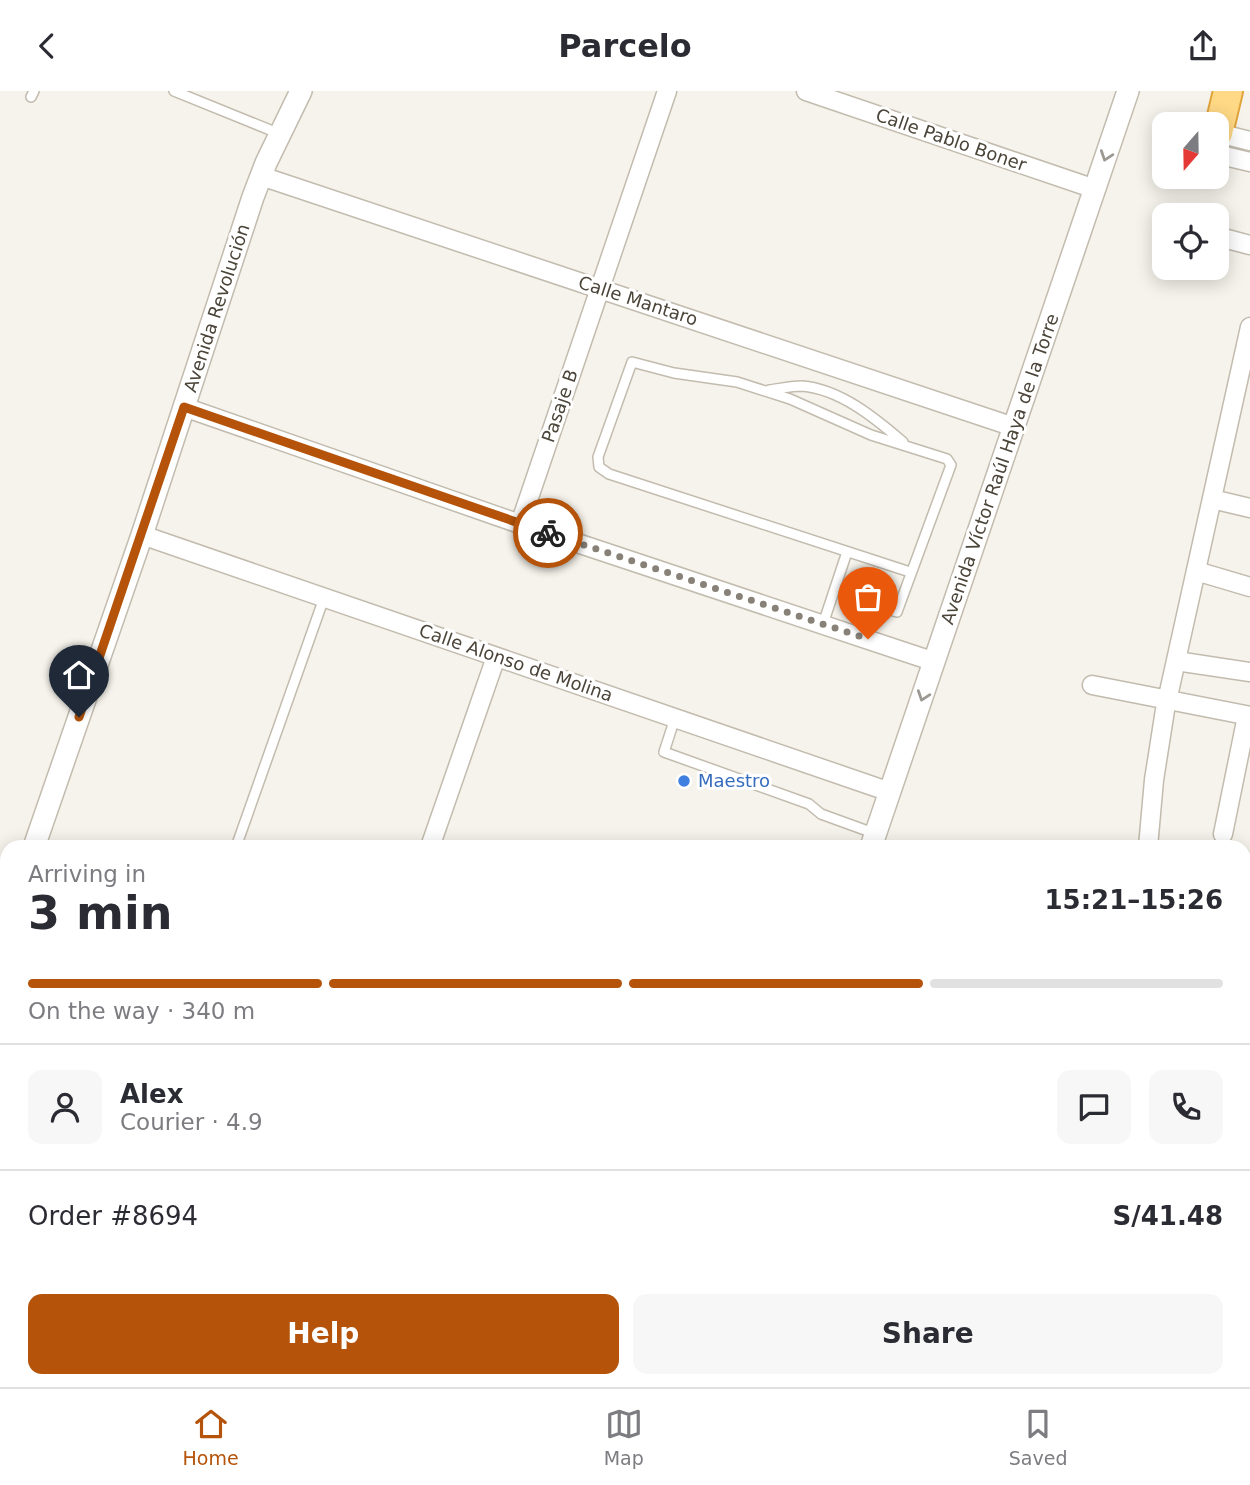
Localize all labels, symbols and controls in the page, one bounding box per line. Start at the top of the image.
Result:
icon: back [28,27,66,65]
text: Parcelo [558,27,692,65]
icon: share [1184,27,1222,65]
street label: Calle Pablo Boner [873,104,1030,175]
north arrow [1152,112,1228,189]
map controls [1152,112,1229,280]
one-way arrow [1100,149,1114,161]
button: locate [1152,203,1229,280]
street label: Avenida Revolución [179,221,254,395]
street label: Calle Mantaro [576,271,701,330]
street label: Avenida Víctor Raúl Haya de la Torre [936,311,1063,627]
street label: Pasaje B [537,367,582,445]
courier [513,498,583,568]
icon: bike [529,514,567,552]
pin [838,567,898,639]
icon: bag [849,578,887,616]
street label: Calle Alonso de Molina [417,619,616,706]
pin [49,645,109,717]
icon: home [60,656,98,694]
one-way arrow [917,689,931,701]
place label: Maestro [698,770,770,791]
marker: Maestro [676,773,692,789]
text: Arriving in [28,861,146,887]
text: 15:21–15:26 [1044,885,1223,915]
text: 3 min [28,886,172,940]
text: On the way · 340 m [28,998,255,1024]
button: person [28,1070,102,1144]
button: chat [1057,1070,1131,1144]
button: phone [1149,1070,1223,1144]
text: Alex [120,1079,183,1109]
text: Courier · 4.9 [120,1109,263,1135]
text: Order #8694 [28,1201,198,1231]
text: S/41.48 [1113,1201,1223,1231]
button: Help [28,1294,619,1374]
button: Share [633,1294,1223,1374]
tab: Home [183,1405,239,1469]
tab: Map [604,1405,644,1469]
tab: Saved [1009,1405,1067,1469]

